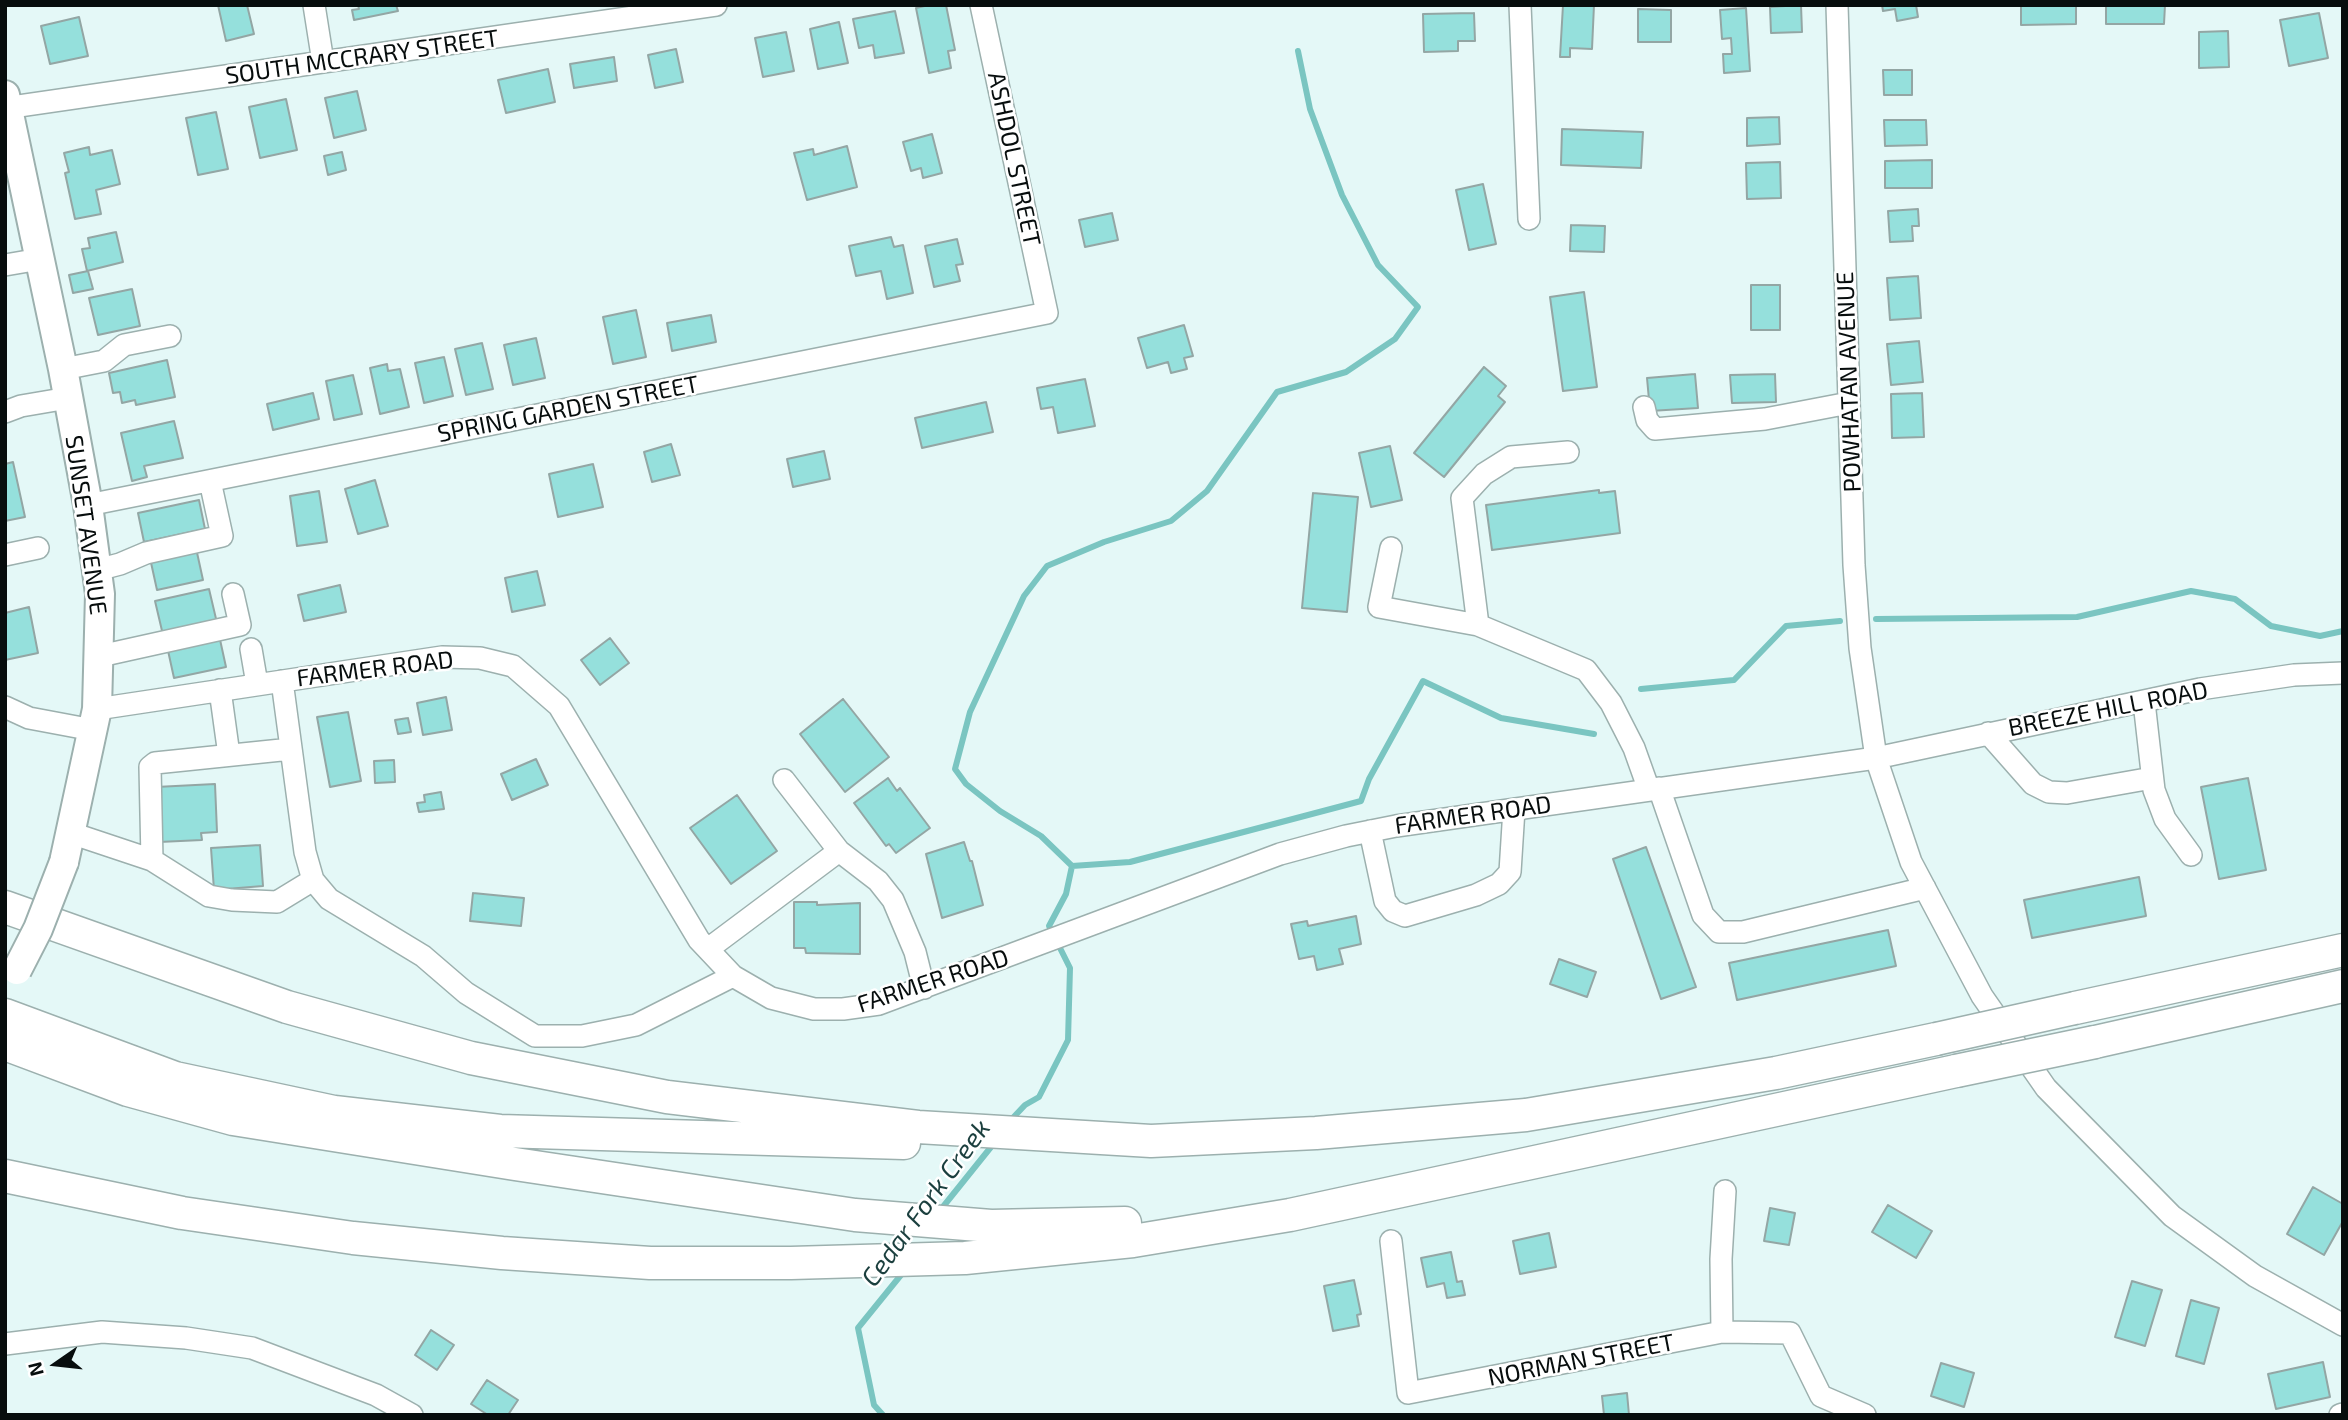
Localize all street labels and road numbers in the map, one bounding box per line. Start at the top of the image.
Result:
street label: SOUTH MCCRARY STREET [224,24,500,90]
street label: ASHDOL STREET [981,69,1047,249]
street label: POWHATAN AVENUE [1831,271,1867,493]
street label: SPRING GARDEN STREET [435,370,701,448]
street label: SUNSET AVENUE [59,433,113,617]
street label: FARMER ROAD [295,645,455,693]
street label: BREEZE HILL ROAD [2006,676,2210,742]
street label: FARMER ROAD [1393,790,1553,840]
street label: FARMER ROAD [854,943,1012,1019]
street label: NORMAN STREET [1485,1328,1677,1392]

